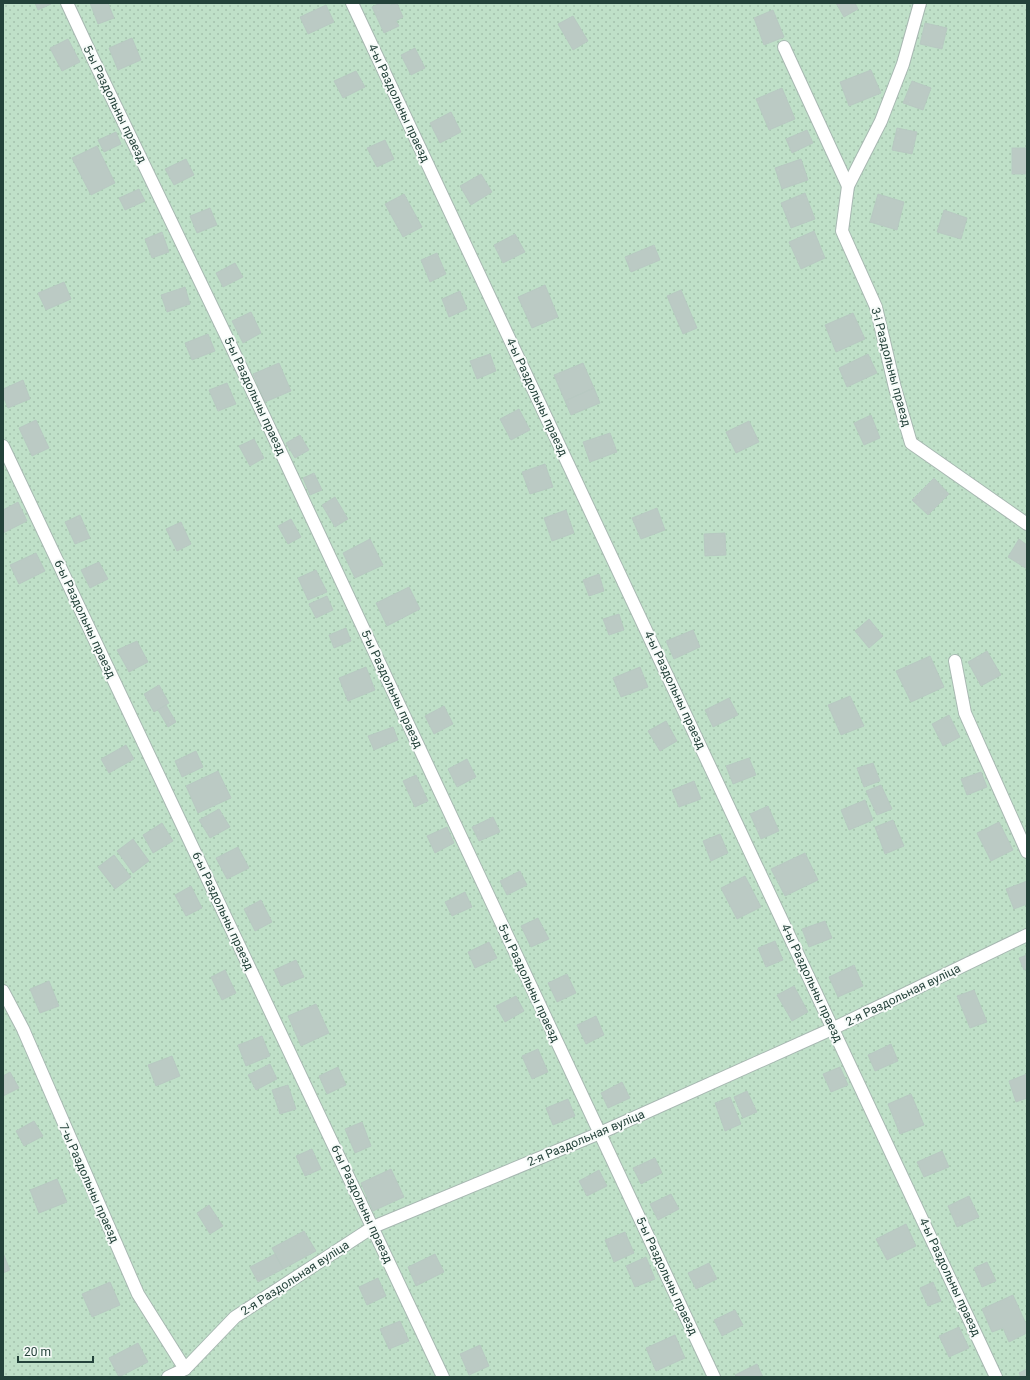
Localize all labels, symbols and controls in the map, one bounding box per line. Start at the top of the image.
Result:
street label: 4-ы Раздольны праезд [365,42,433,164]
street label: 5-ы Раздольны праезд [80,43,150,165]
street label: 3-і Раздольны праезд [868,306,914,428]
street label: 5-ы Раздольны праезд [221,335,289,457]
street label: 4-ы Раздольны праезд [503,336,571,458]
street label: 6-ы Раздольны праезд [51,558,119,680]
street label: 5-ы Раздольны праезд [358,628,426,750]
street label: 4-ы Раздольны праезд [641,629,709,751]
street label: 6-ы Раздольны праезд [189,850,257,972]
street label: 5-ы Раздольны праезд [495,922,563,1044]
street label: 4-ы Раздольны праезд [778,922,846,1044]
street label: 2-я Раздольная вуліца [843,961,963,1029]
street label: 2-я Раздольная вуліца [525,1107,647,1169]
street label: 7-ы Раздольны праезд [56,1121,122,1245]
street label: 6-ы Раздольны праезд [328,1143,396,1265]
street label: 5-ы Раздольны праезд [633,1215,701,1337]
street label: 4-ы Раздольны праезд [916,1216,984,1338]
street label: 2-я Раздольная вуліца [238,1238,352,1318]
scale bar [18,1338,93,1364]
text: 20 m [24,1345,51,1359]

